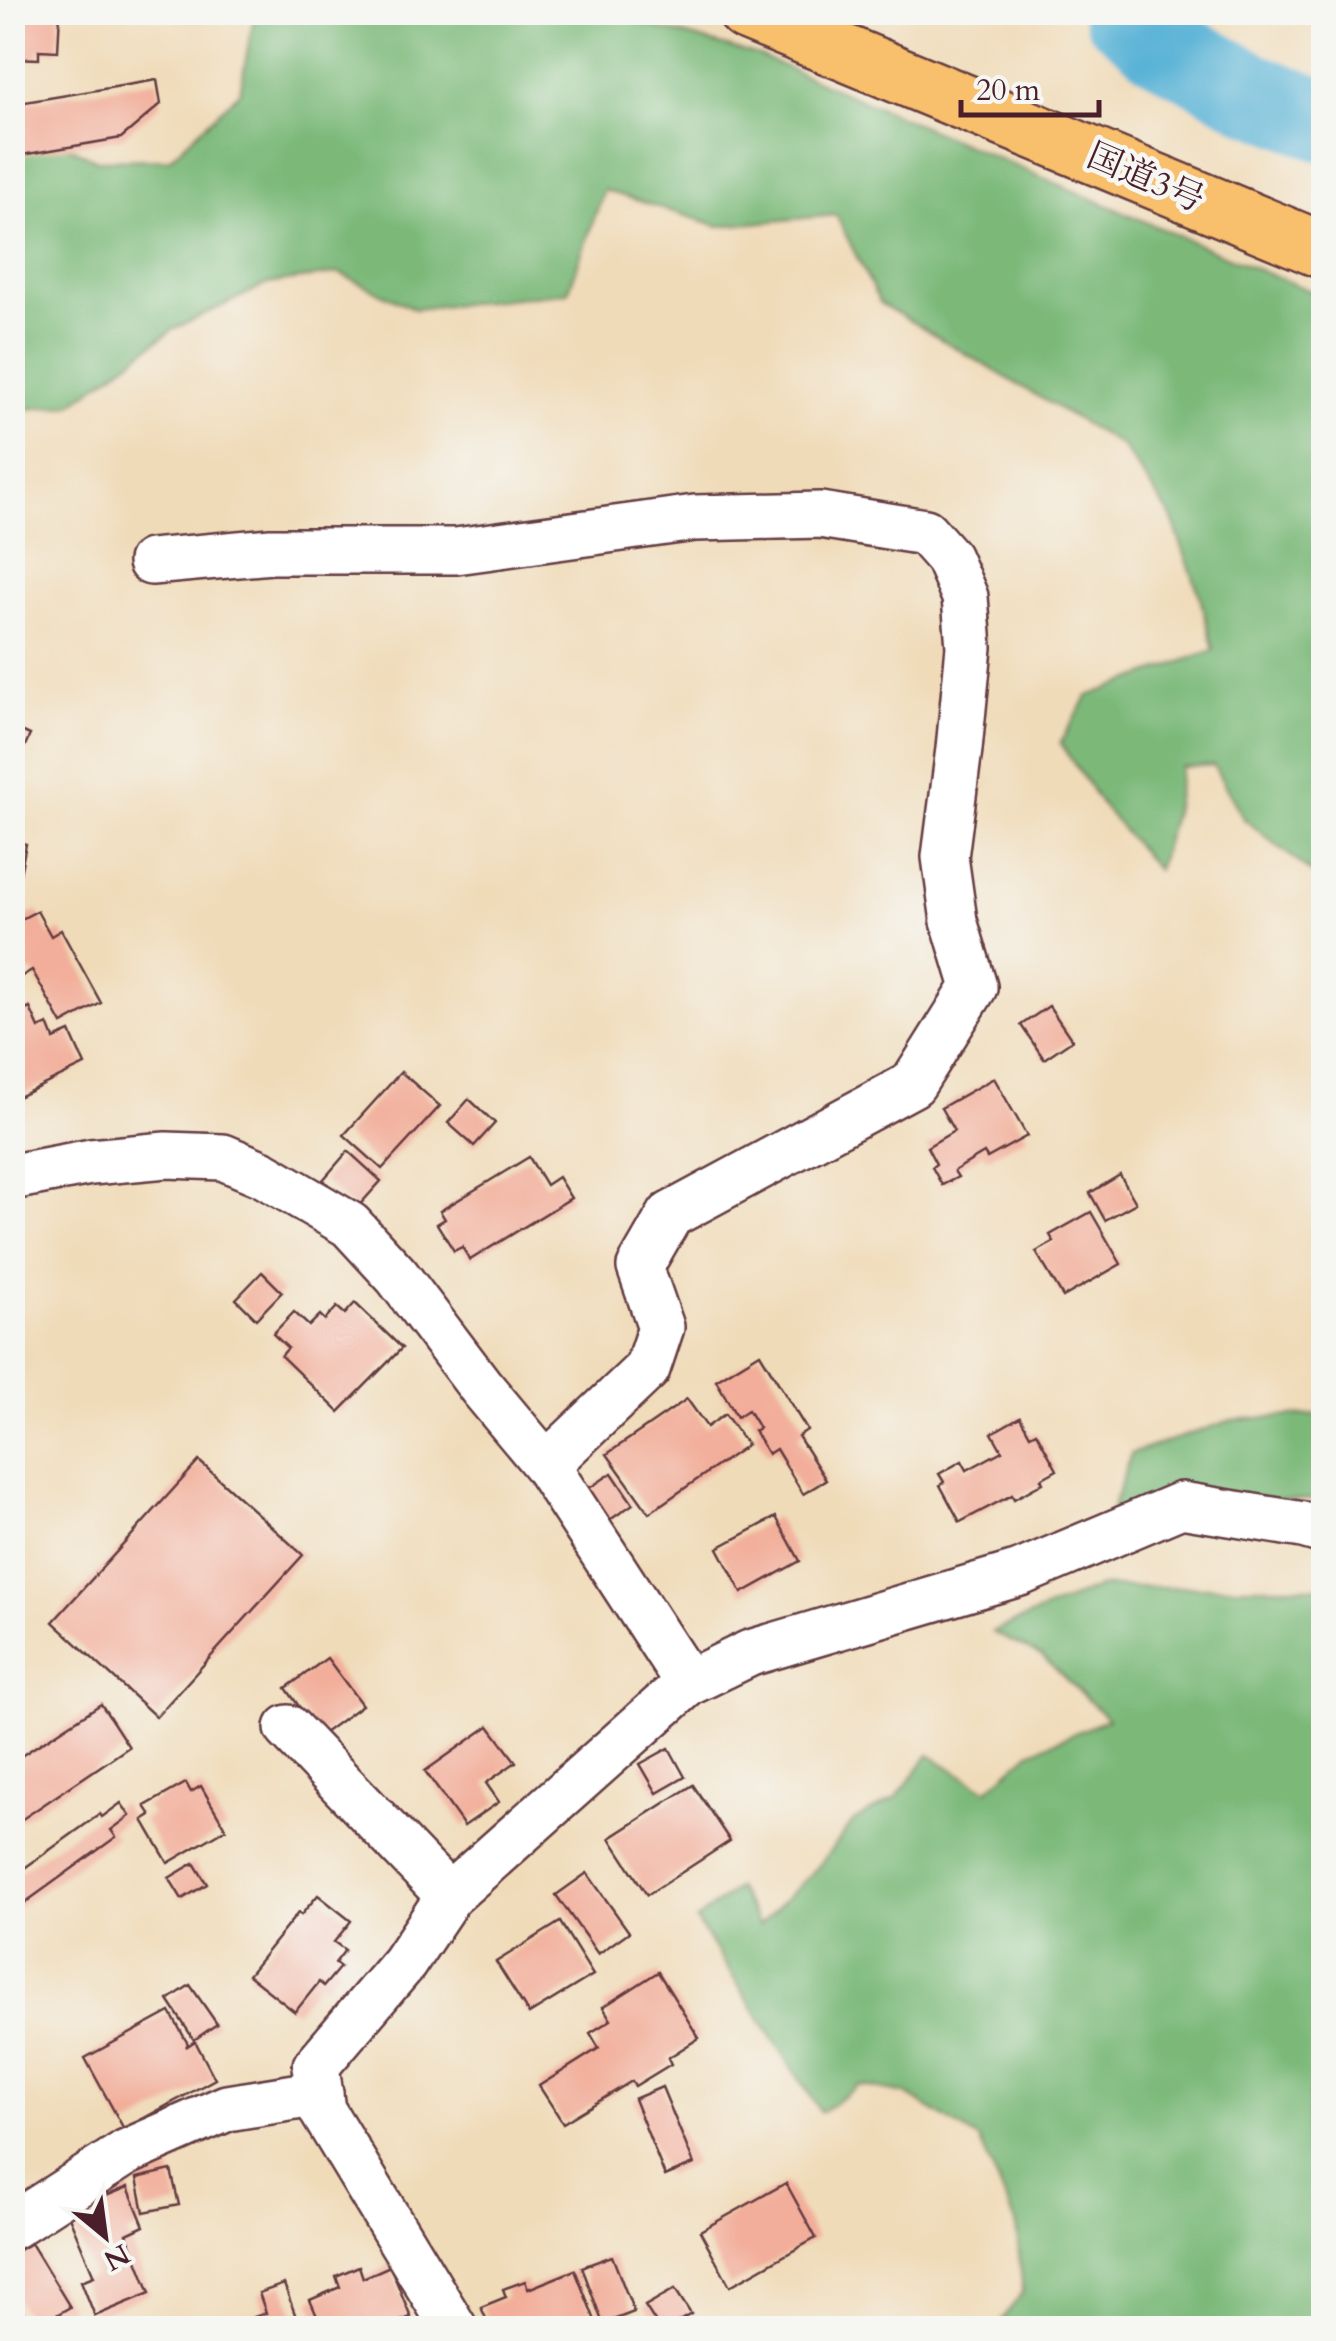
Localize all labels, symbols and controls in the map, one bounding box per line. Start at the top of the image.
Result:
scale bar [961,55,1098,117]
text: 20 m [976,70,1041,111]
street label: 国道3号 [1080,132,1212,224]
north arrow [55,2186,155,2286]
text: N [97,2234,136,2279]

